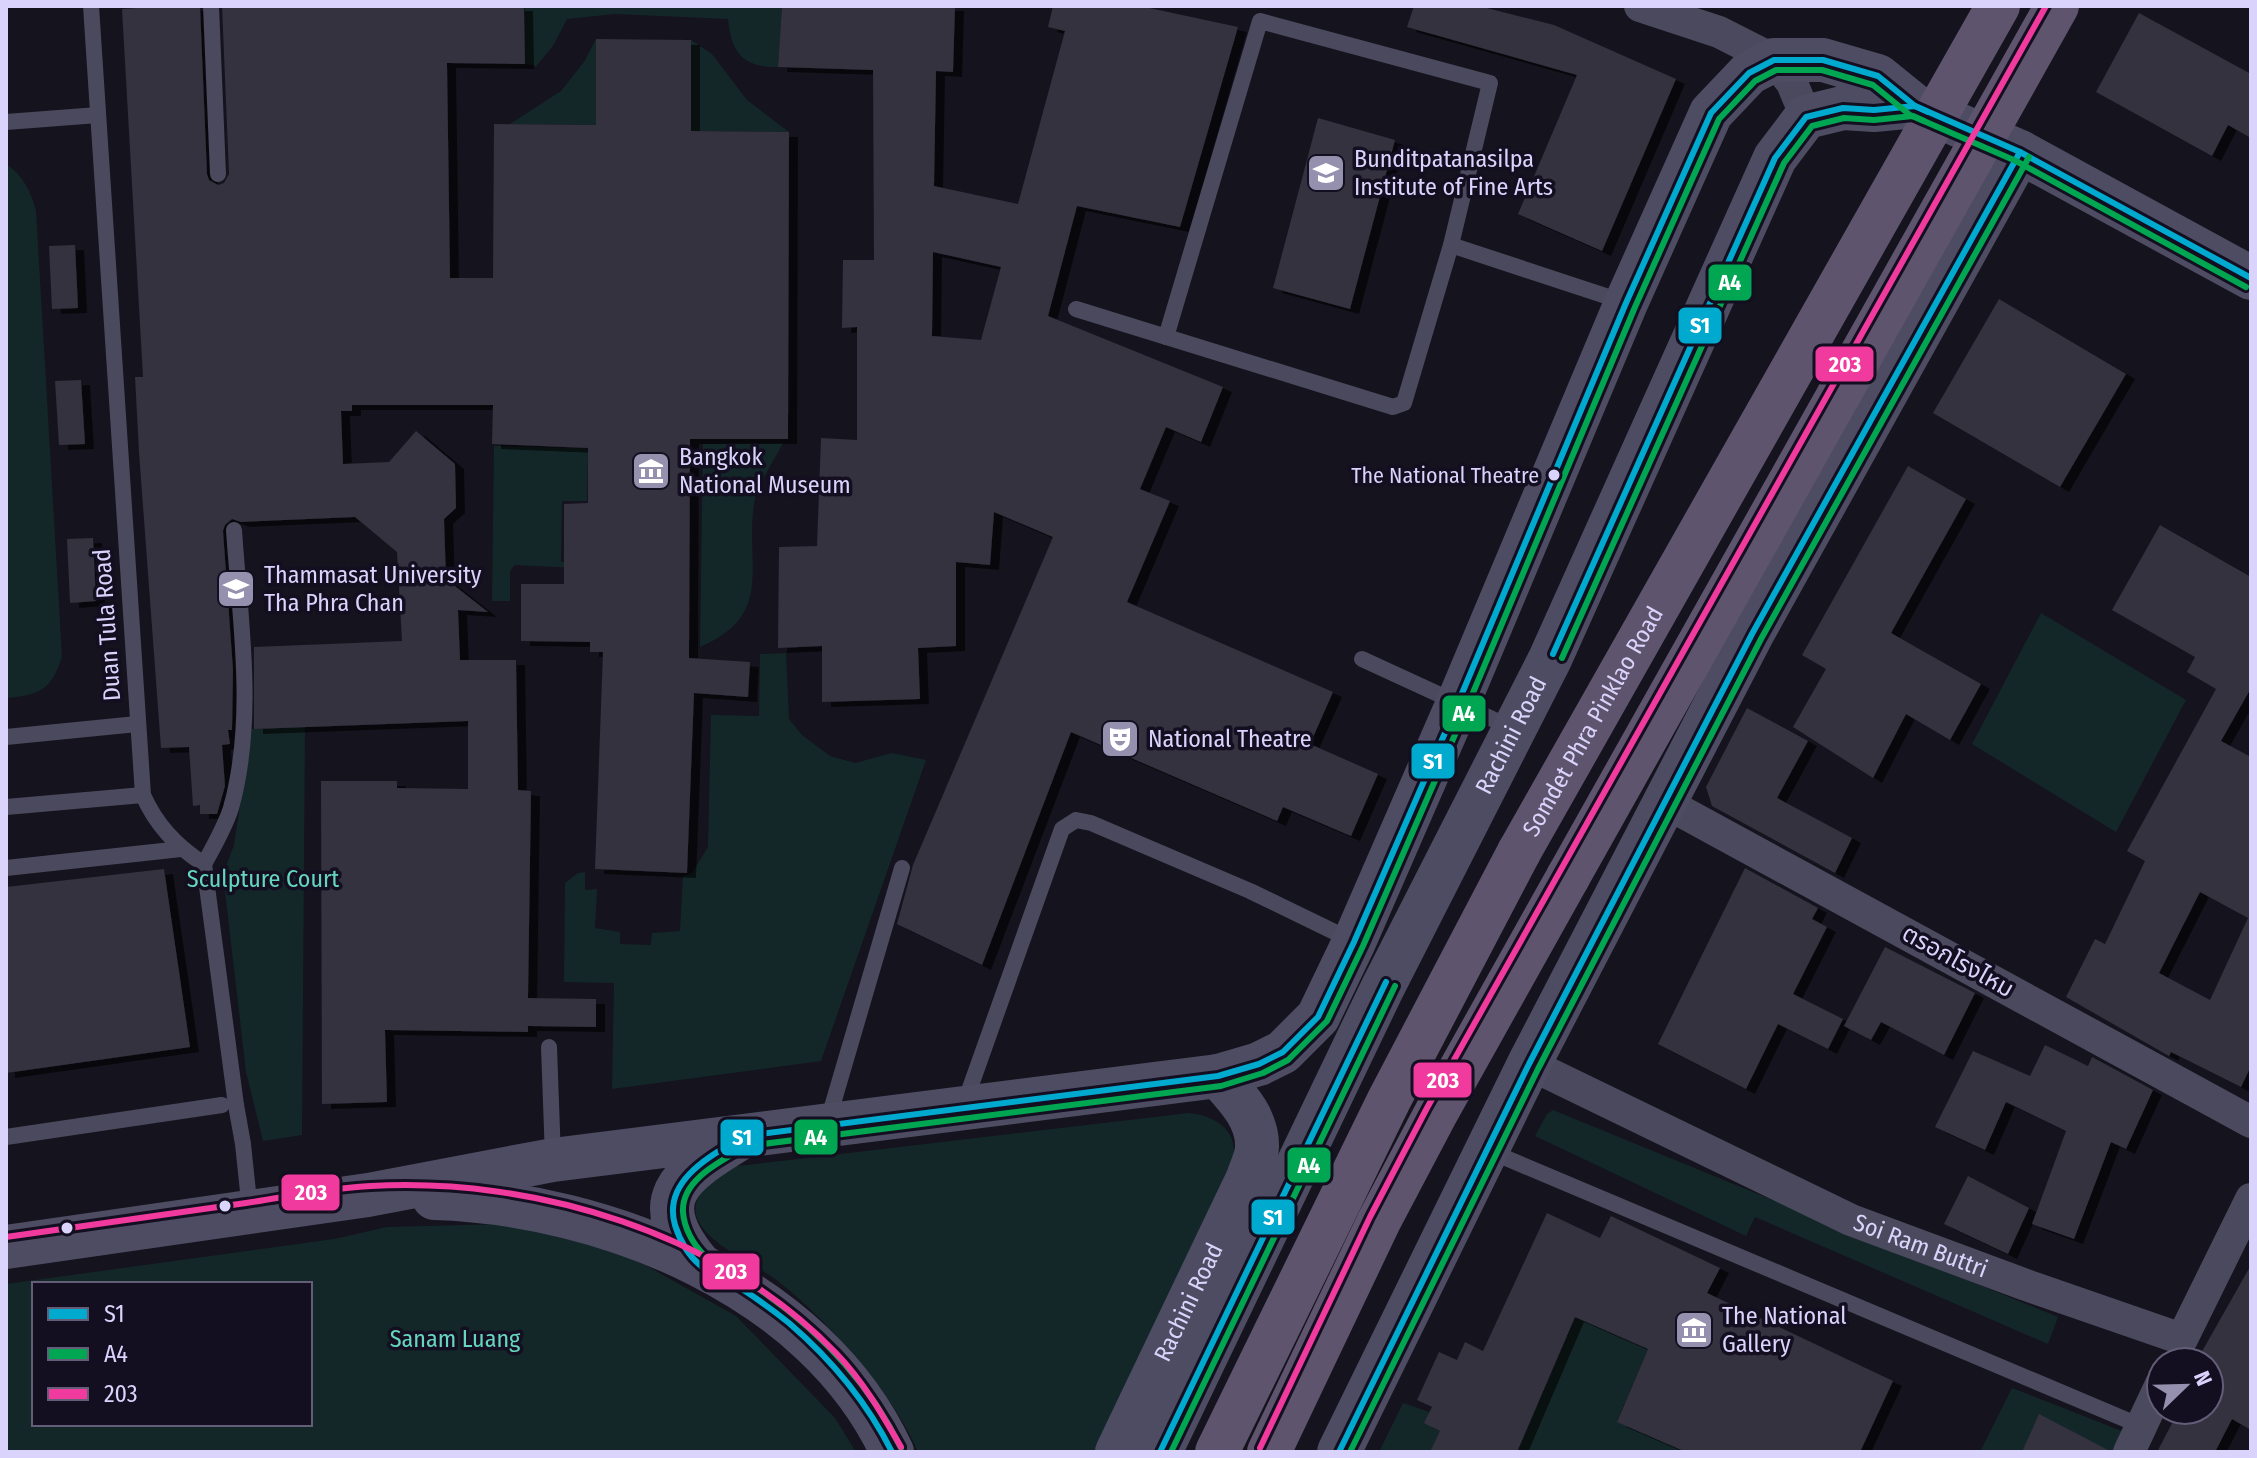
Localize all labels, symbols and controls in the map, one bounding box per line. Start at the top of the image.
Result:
place label: Bunditpatanasilpa Institute of Fine Arts [1354,145,1553,201]
school or university icon: Bunditpatanasilpa Institute of Fine Arts [1305,152,1347,194]
line badge: A4 [1707,263,1753,302]
text: A4 [1718,269,1741,296]
line badge: S1 [1677,306,1723,345]
text: S1 [1690,312,1710,339]
line badge: 203 [1814,345,1875,383]
text: 203 [1828,351,1861,378]
place label: Bangkok National Museum [679,443,851,499]
museum icon: Bangkok National Museum [630,450,672,492]
place label: The National Theatre [1351,462,1539,489]
marker: The National Theatre [1546,467,1562,483]
street label: Duan Tula Road [88,548,126,702]
place label: Thammasat University Tha Phra Chan [264,561,482,617]
school or university icon: Thammasat University Tha Phra Chan [215,568,257,610]
street label: Somdet Phra Pinklao Road [1517,602,1669,841]
street label: Rachini Road [1470,672,1553,799]
line badge: A4 [1441,694,1487,733]
text: A4 [1452,700,1475,727]
theatre icon: National Theatre [1099,718,1141,760]
place label: National Theatre [1148,725,1312,753]
line badge: S1 [1410,742,1456,780]
text: S1 [1423,748,1443,775]
park label: Sculpture Court [187,865,339,893]
street label: ตรอกโรงไหม [1897,919,2019,1003]
line badge: 203 [1412,1061,1473,1099]
text: 203 [1426,1067,1459,1094]
line badge: S1 [719,1118,765,1157]
line badge: A4 [793,1118,839,1156]
text: S1 [732,1124,752,1151]
text: A4 [804,1124,827,1151]
line badge: A4 [1286,1146,1332,1184]
text: A4 [1297,1152,1320,1179]
line badge: 203 [280,1173,341,1212]
text: 203 [294,1179,327,1206]
unlabelled marker [217,1198,233,1214]
line badge: S1 [1250,1198,1296,1236]
text: S1 [1263,1204,1283,1231]
street label: Soi Ram Buttri [1850,1208,1991,1283]
unlabelled marker [59,1220,75,1236]
street label: Rachini Road [1148,1239,1229,1366]
line badge: 203 [701,1252,761,1291]
text: 203 [714,1258,747,1285]
legend [32,1282,312,1426]
text: S1 [104,1300,125,1328]
place label: The National Gallery [1722,1302,1847,1358]
museum icon: The National Gallery [1673,1309,1715,1351]
park label: Sanam Luang [390,1325,521,1353]
text: A4 [104,1340,128,1368]
north arrow [2145,1346,2225,1426]
text: N [2188,1367,2218,1390]
text: 203 [104,1380,138,1408]

